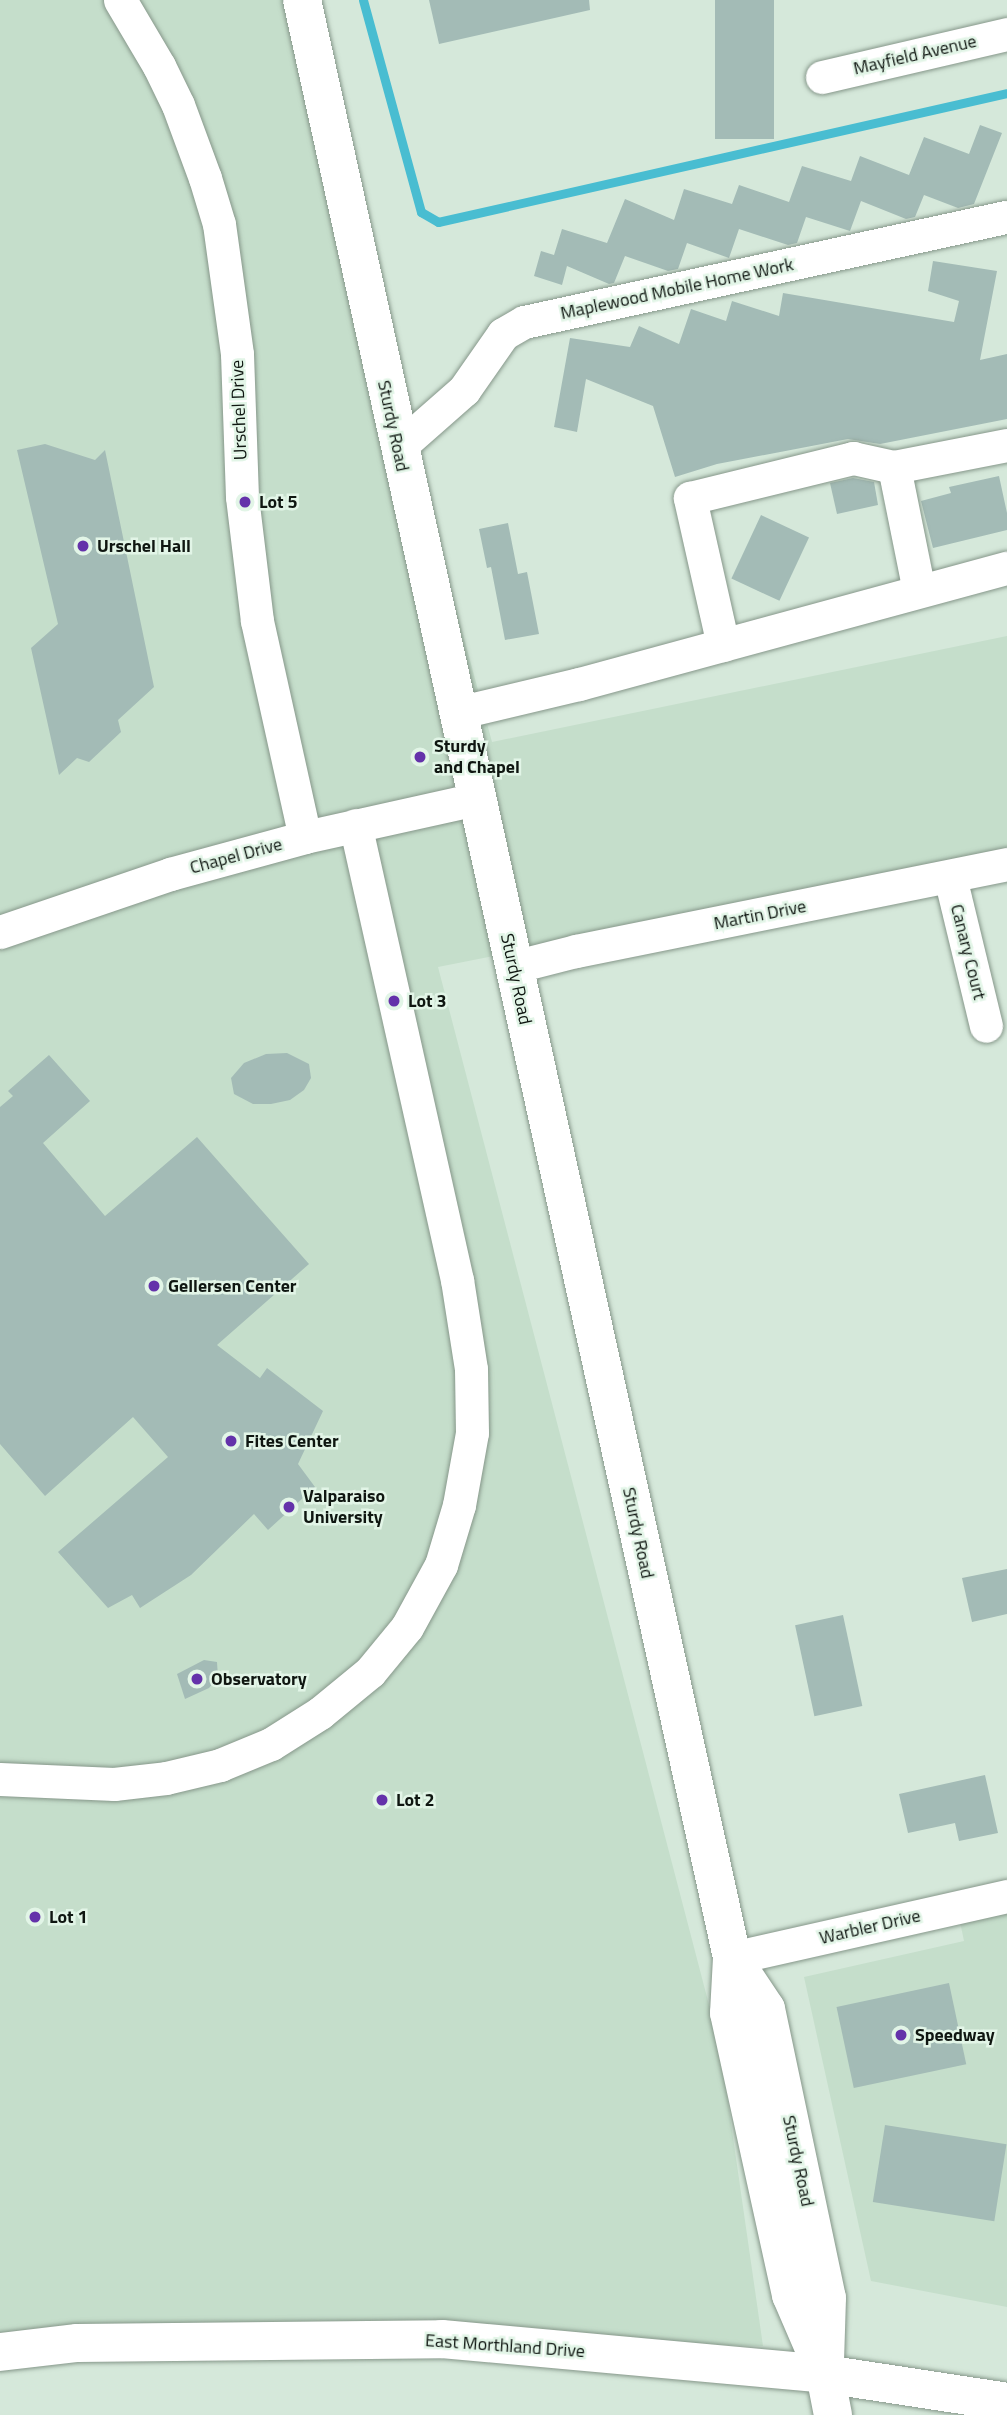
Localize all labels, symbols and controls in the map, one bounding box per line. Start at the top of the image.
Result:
street label: Mayfield Avenue [851,30,979,80]
street label: Maplewood Mobile Home Work [559,254,795,324]
street label: Urschel Drive [226,360,252,460]
street label: Sturdy Road [373,378,413,474]
place label: Lot 5 [259,491,298,513]
marker: Lot 5 [237,494,253,510]
place label: Urschel Hall [97,535,191,557]
marker: Urschel Hall [75,538,91,554]
place label: Sturdy and Chapel [434,736,520,778]
marker: Sturdy and Chapel [412,749,428,765]
street label: Chapel Drive [188,833,284,879]
street label: Martin Drive [712,895,808,935]
street label: Canary Court [946,902,990,1002]
street label: Sturdy Road [496,931,536,1027]
place label: Lot 3 [408,990,447,1012]
marker: Lot 3 [386,993,402,1009]
place label: Gellersen Center [168,1275,297,1297]
marker: Gellersen Center [146,1278,162,1294]
place label: Fites Center [245,1430,339,1452]
marker: Fites Center [223,1433,239,1449]
street label: Sturdy Road [618,1485,658,1581]
place label: Valparaiso University [303,1486,385,1528]
marker: Valparaiso University [281,1499,297,1515]
place label: Observatory [211,1668,307,1690]
marker: Observatory [189,1671,205,1687]
place label: Lot 2 [396,1789,435,1811]
marker: Lot 2 [374,1792,390,1808]
street label: Warbler Drive [817,1905,923,1949]
place label: Lot 1 [49,1906,88,1928]
marker: Lot 1 [27,1909,43,1925]
place label: Speedway [915,2024,995,2046]
marker: Speedway [893,2027,909,2043]
street label: Sturdy Road [778,2113,818,2209]
street label: East Morthland Drive [424,2330,586,2362]

